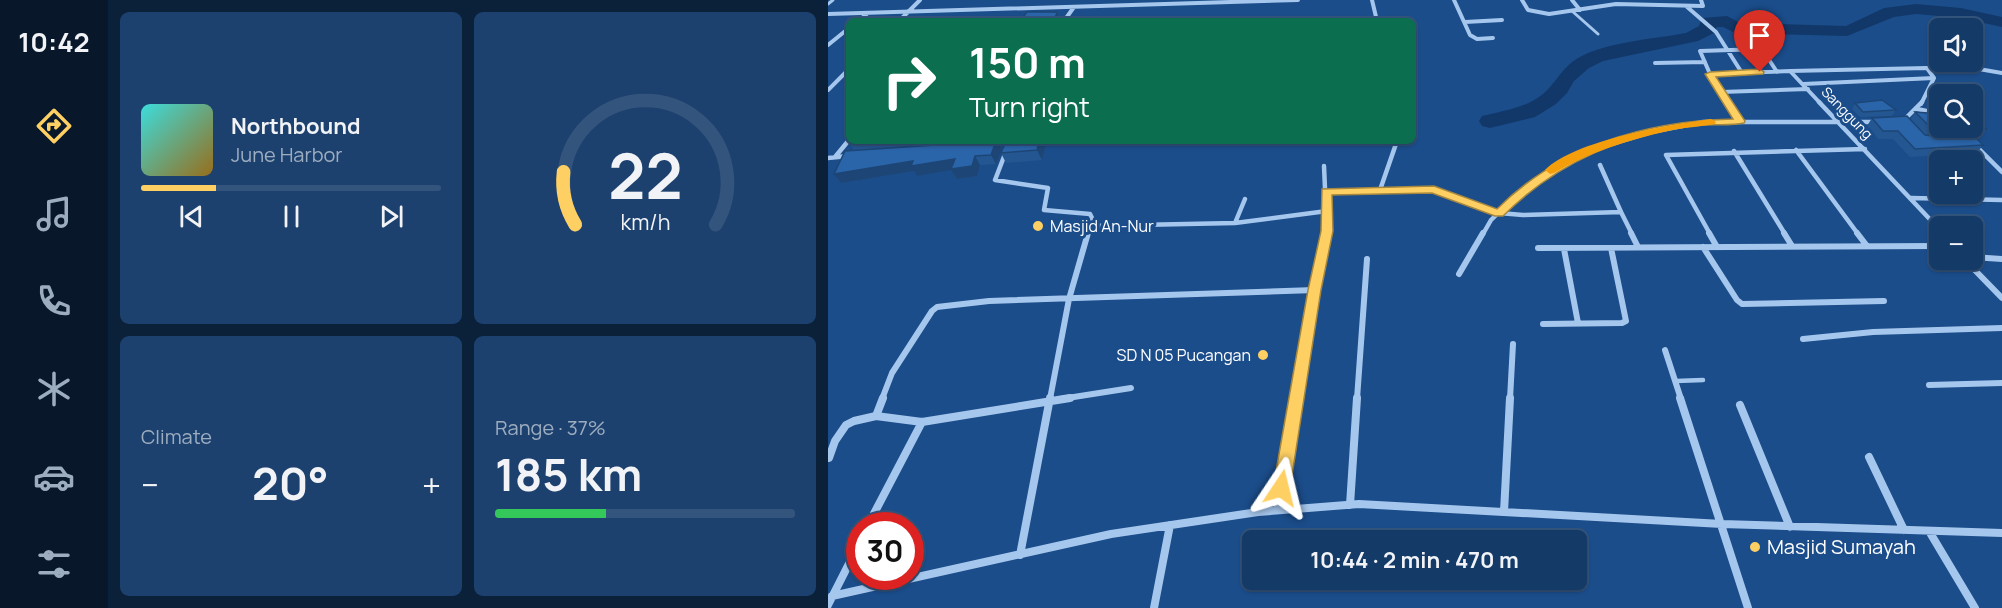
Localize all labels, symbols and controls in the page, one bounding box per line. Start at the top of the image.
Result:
pin [1734,10,1785,72]
map controls [1929,18,1983,270]
button: sound [1929,18,1983,72]
icon: arrive [1743,19,1776,52]
text: 10:42 [18,23,90,60]
text: 150 m [969,33,1086,91]
icon: right [870,42,948,120]
street label: Sanggung [1818,82,1877,143]
button: search [1929,84,1983,138]
text: Turn right [969,88,1090,125]
icon: directions [33,105,75,147]
text: Northbound [231,111,361,141]
text: 22 [608,132,682,218]
text: June Harbor [231,141,343,168]
button: + [1929,150,1983,204]
icon: music [33,193,75,235]
icon: previous [175,200,208,233]
icon: pause [275,200,308,233]
icon: next [375,200,408,233]
text: km/h [620,208,670,237]
place label: Masjid An-Nur [1050,215,1154,237]
button: − [1929,216,1983,270]
marker: Masjid An-Nur [1031,219,1045,233]
icon: phone [33,280,75,322]
place label: SD N 05 Pucangan [1117,344,1251,366]
marker: SD N 05 Pucangan [1256,348,1270,362]
icon: climate [33,368,75,410]
text: Range · 37% [495,414,606,441]
text: Climate [141,423,212,450]
text: 185 km [495,443,642,505]
text: 20° [252,452,329,514]
icon: car [33,456,75,498]
position arrow [1249,456,1313,520]
text: − [141,462,159,507]
text: + [422,462,441,507]
speed limit sign: 30 [846,512,924,590]
place label: Masjid Sumayah [1767,533,1916,560]
marker: Masjid Sumayah [1748,540,1762,554]
icon: filters [33,543,75,585]
text: 10:44 · 2 min · 470 m [1310,545,1519,575]

